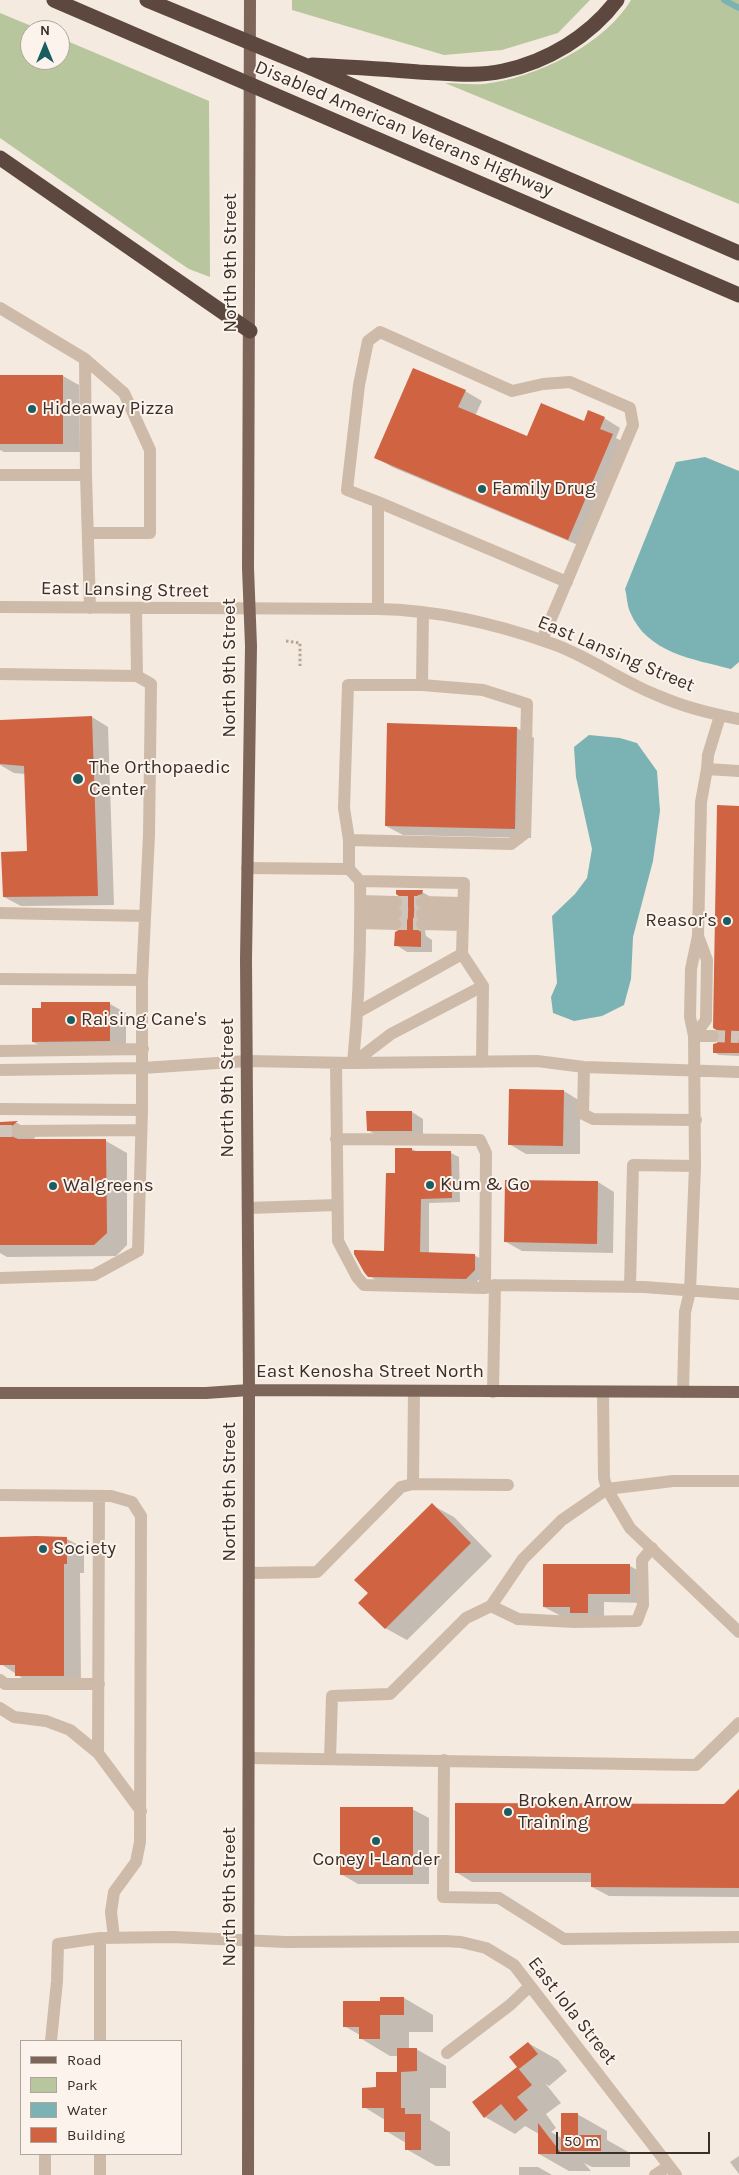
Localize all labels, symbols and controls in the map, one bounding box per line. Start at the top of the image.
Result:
north arrow [20,20,70,70]
text: N [40,22,50,39]
street label: Disabled American Veterans Highway [252,56,556,202]
street label: North 9th Street [220,193,242,333]
place label: Hideaway Pizza [42,398,174,420]
marker: Hideaway Pizza [26,403,38,415]
place label: Family Drug [492,478,596,500]
marker: Family Drug [476,483,488,495]
street label: East Lansing Street [41,577,209,603]
street label: North 9th Street [219,598,241,738]
street label: East Lansing Street [534,611,698,697]
place label: The Orthopaedic Center [89,757,230,801]
marker: The Orthopaedic Center [71,772,85,786]
place label: Reasor's [645,910,717,932]
marker: Reasor's [721,915,733,927]
place label: Raising Cane's [81,1009,207,1031]
marker: Raising Cane's [65,1014,77,1026]
street label: North 9th Street [217,1018,239,1158]
place label: Kum & Go [440,1174,530,1196]
place label: Walgreens [63,1175,154,1197]
marker: Kum & Go [424,1179,436,1191]
marker: Walgreens [47,1180,59,1192]
street label: East Kenosha Street North [256,1361,484,1383]
street label: North 9th Street [219,1422,241,1562]
place label: Society [53,1538,116,1560]
marker: Society [37,1543,49,1555]
place label: Broken Arrow Training [518,1790,632,1834]
marker: Broken Arrow Training [502,1806,514,1818]
street label: North 9th Street [219,1827,241,1967]
marker: Coney I-Lander [370,1835,382,1847]
place label: Coney I-Lander [312,1849,440,1871]
street label: East Iola Street [523,1952,621,2070]
legend [20,2040,182,2155]
text: Road [67,2051,102,2069]
text: Park [67,2076,97,2094]
text: Water [67,2101,107,2119]
scale bar [559,2122,713,2154]
text: Building [67,2126,125,2144]
text: 50 m [564,2132,599,2150]

